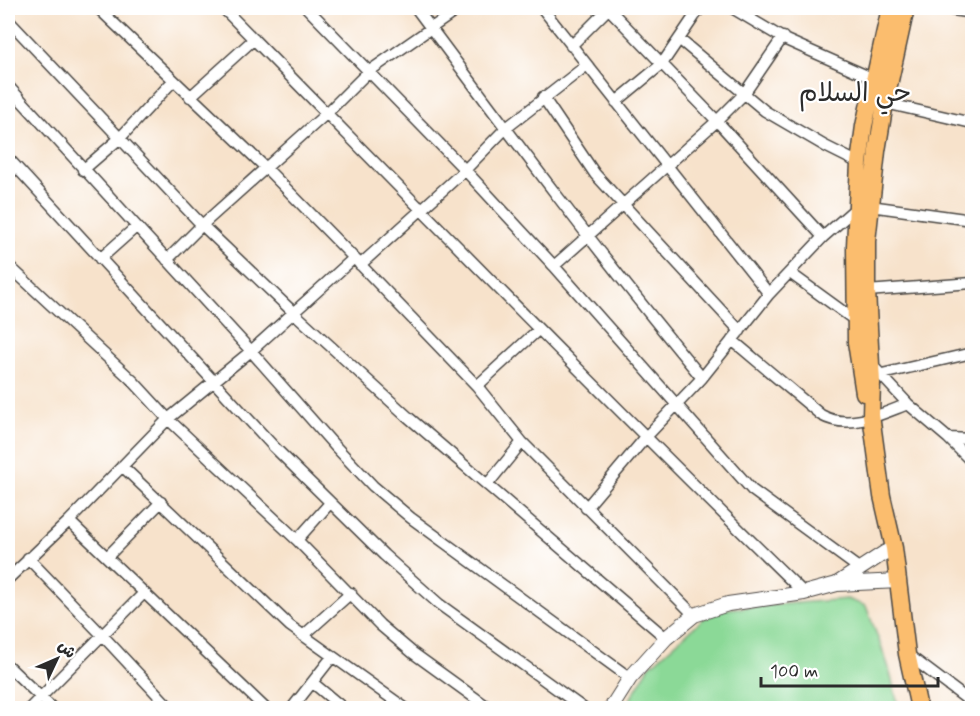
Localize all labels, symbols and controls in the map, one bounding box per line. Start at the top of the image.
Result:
district label: حي السلام [799,77,911,115]
north arrow [27,629,87,689]
text: ش [53,636,80,663]
scale bar [761,650,938,688]
text: 100 m [770,660,818,684]

